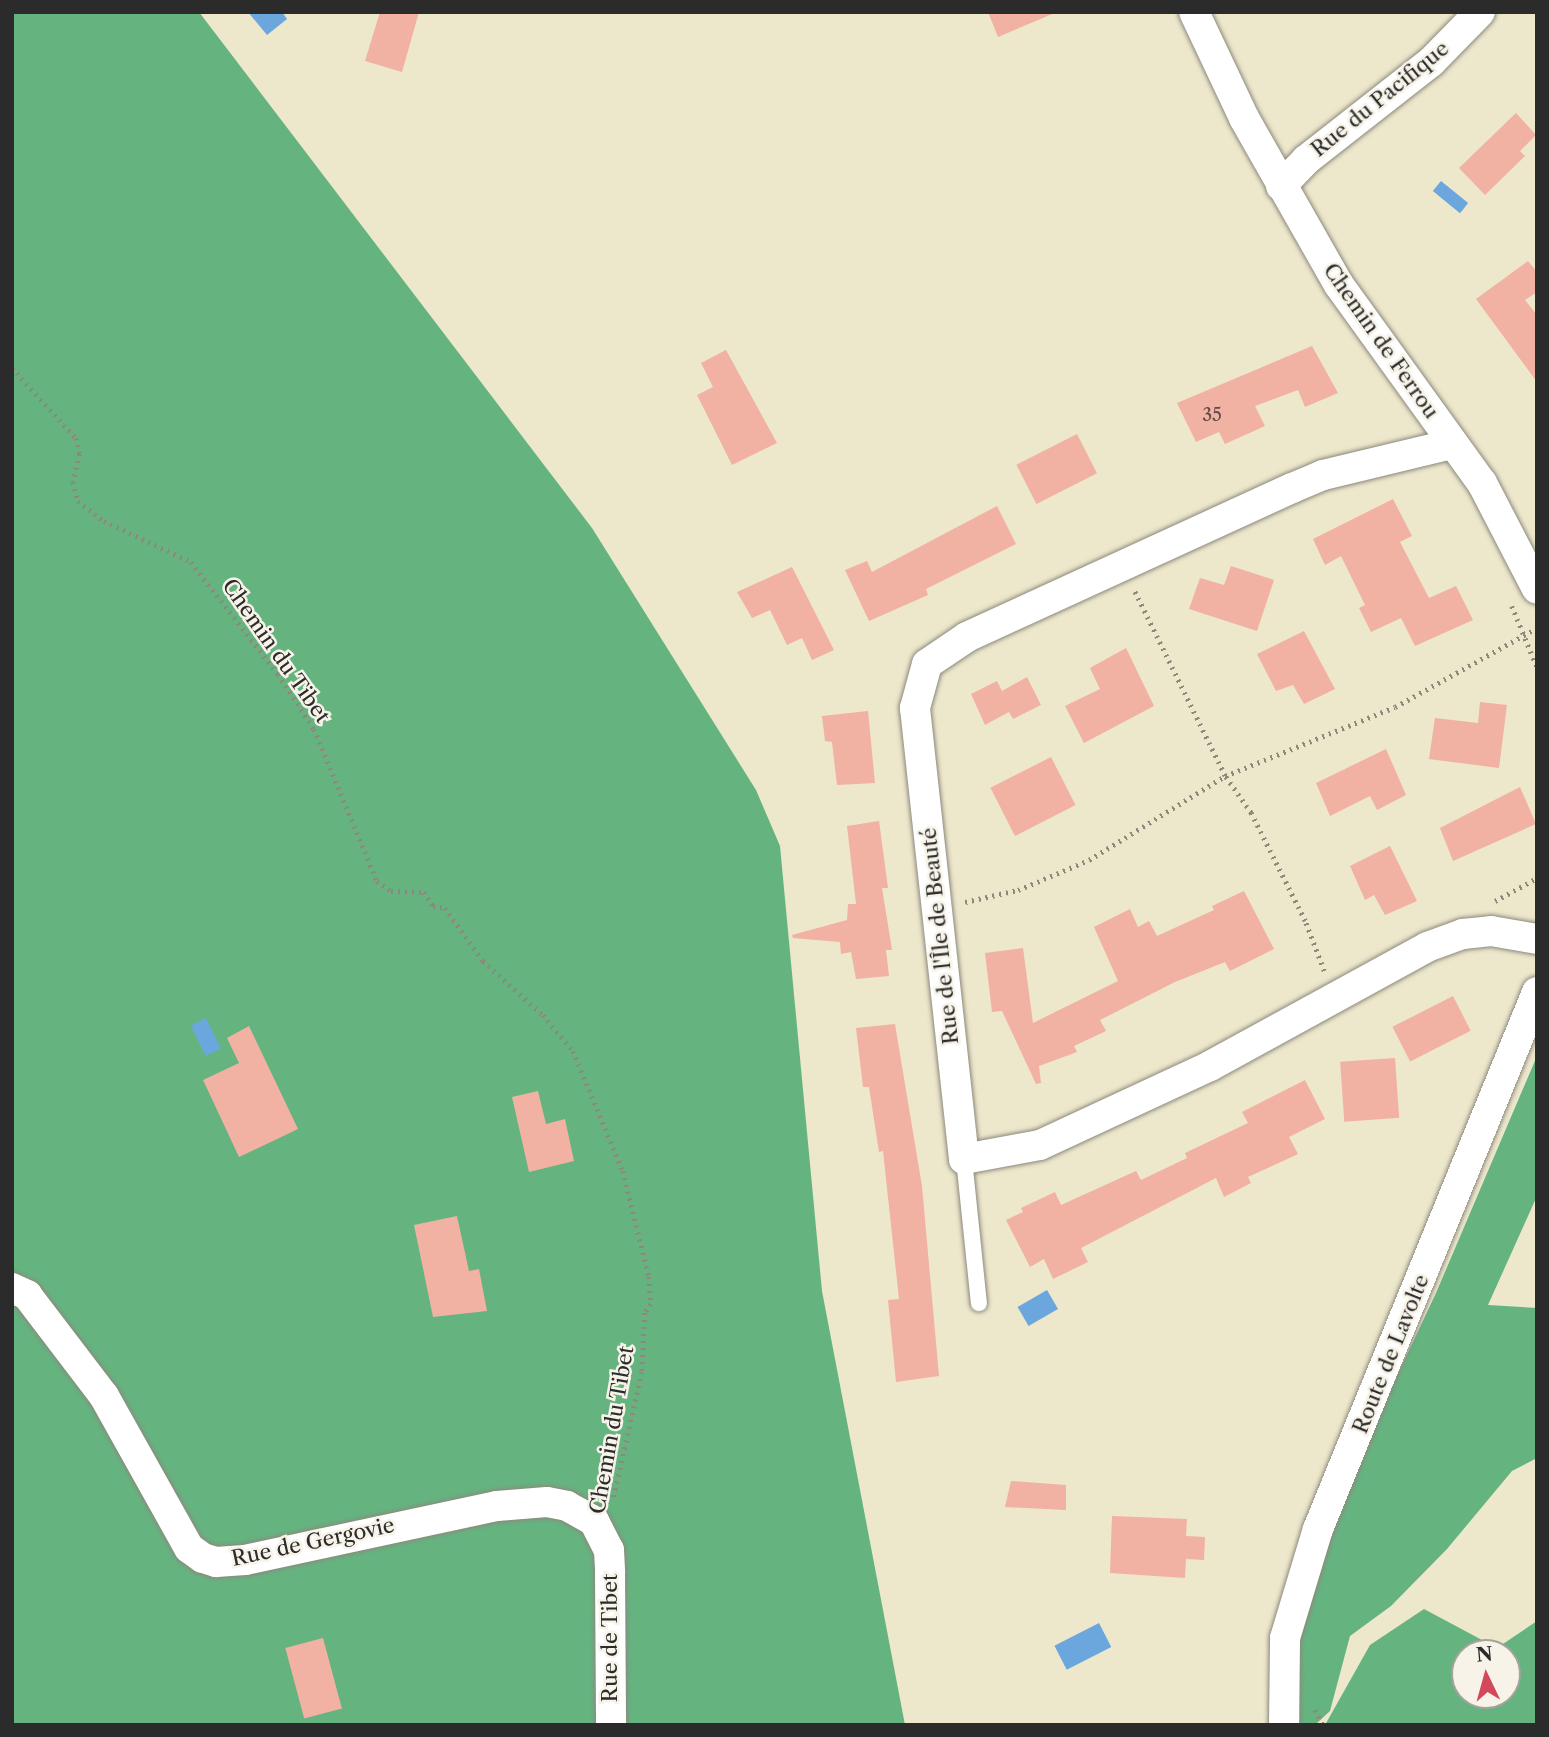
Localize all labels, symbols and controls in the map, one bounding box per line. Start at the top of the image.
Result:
street label: Rue du Pacifique [1306,36,1454,162]
street label: Chemin de Ferrou [1318,259,1444,423]
house number: 35 [1202,404,1222,426]
street label: Chemin du Tibet [217,574,335,728]
street label: Rue de l'Île de Beauté [916,826,964,1046]
street label: Route de Lavolte [1348,1271,1434,1437]
street label: Chemin du Tibet [585,1344,639,1516]
street label: Rue de Gergovie [229,1512,397,1572]
street label: Rue de Tibet [597,1573,623,1703]
north arrow [1451,1639,1521,1709]
text: N [1475,1642,1494,1667]

